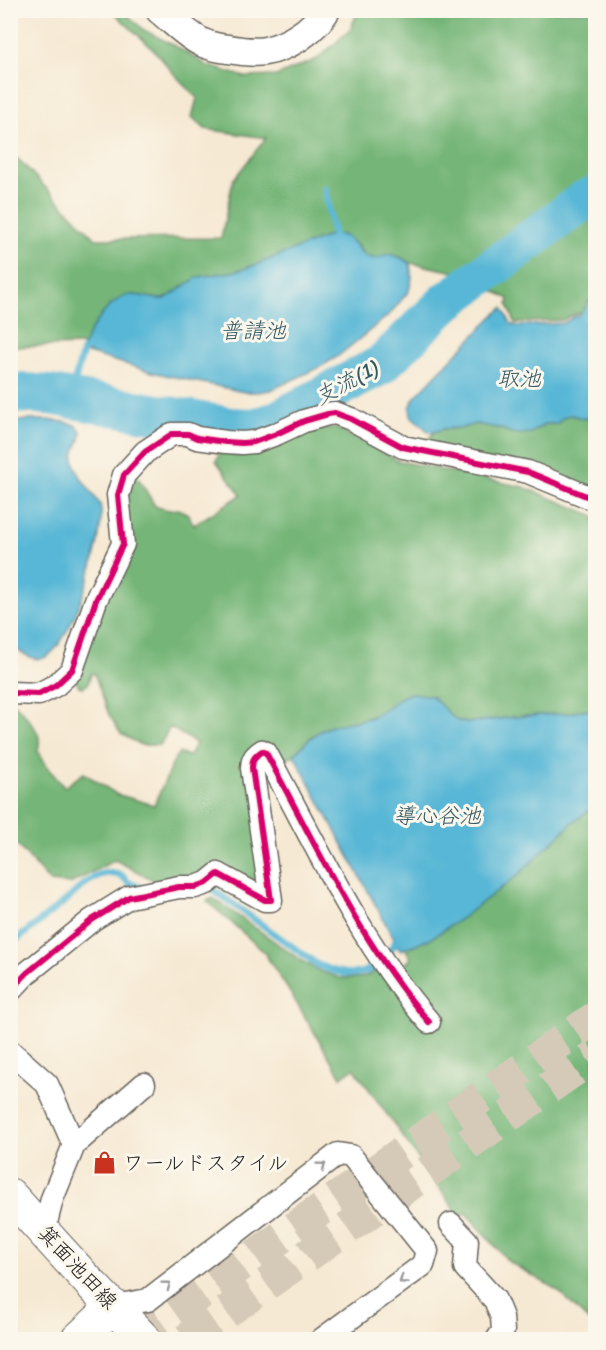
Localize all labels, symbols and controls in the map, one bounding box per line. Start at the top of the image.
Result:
water label: 普請池 [220,317,287,344]
water label: 支流(1) [309,353,383,410]
water label: 取池 [497,365,542,392]
water label: 導心谷池 [393,802,482,829]
shop icon: ワールドスタイル [92,1149,118,1175]
place label: ワールドスタイル [123,1150,288,1175]
one-way arrow [315,1163,326,1174]
street label: 箕面池田線 [33,1220,123,1314]
one-way arrow [398,1273,409,1284]
one-way arrow [160,1281,171,1292]

